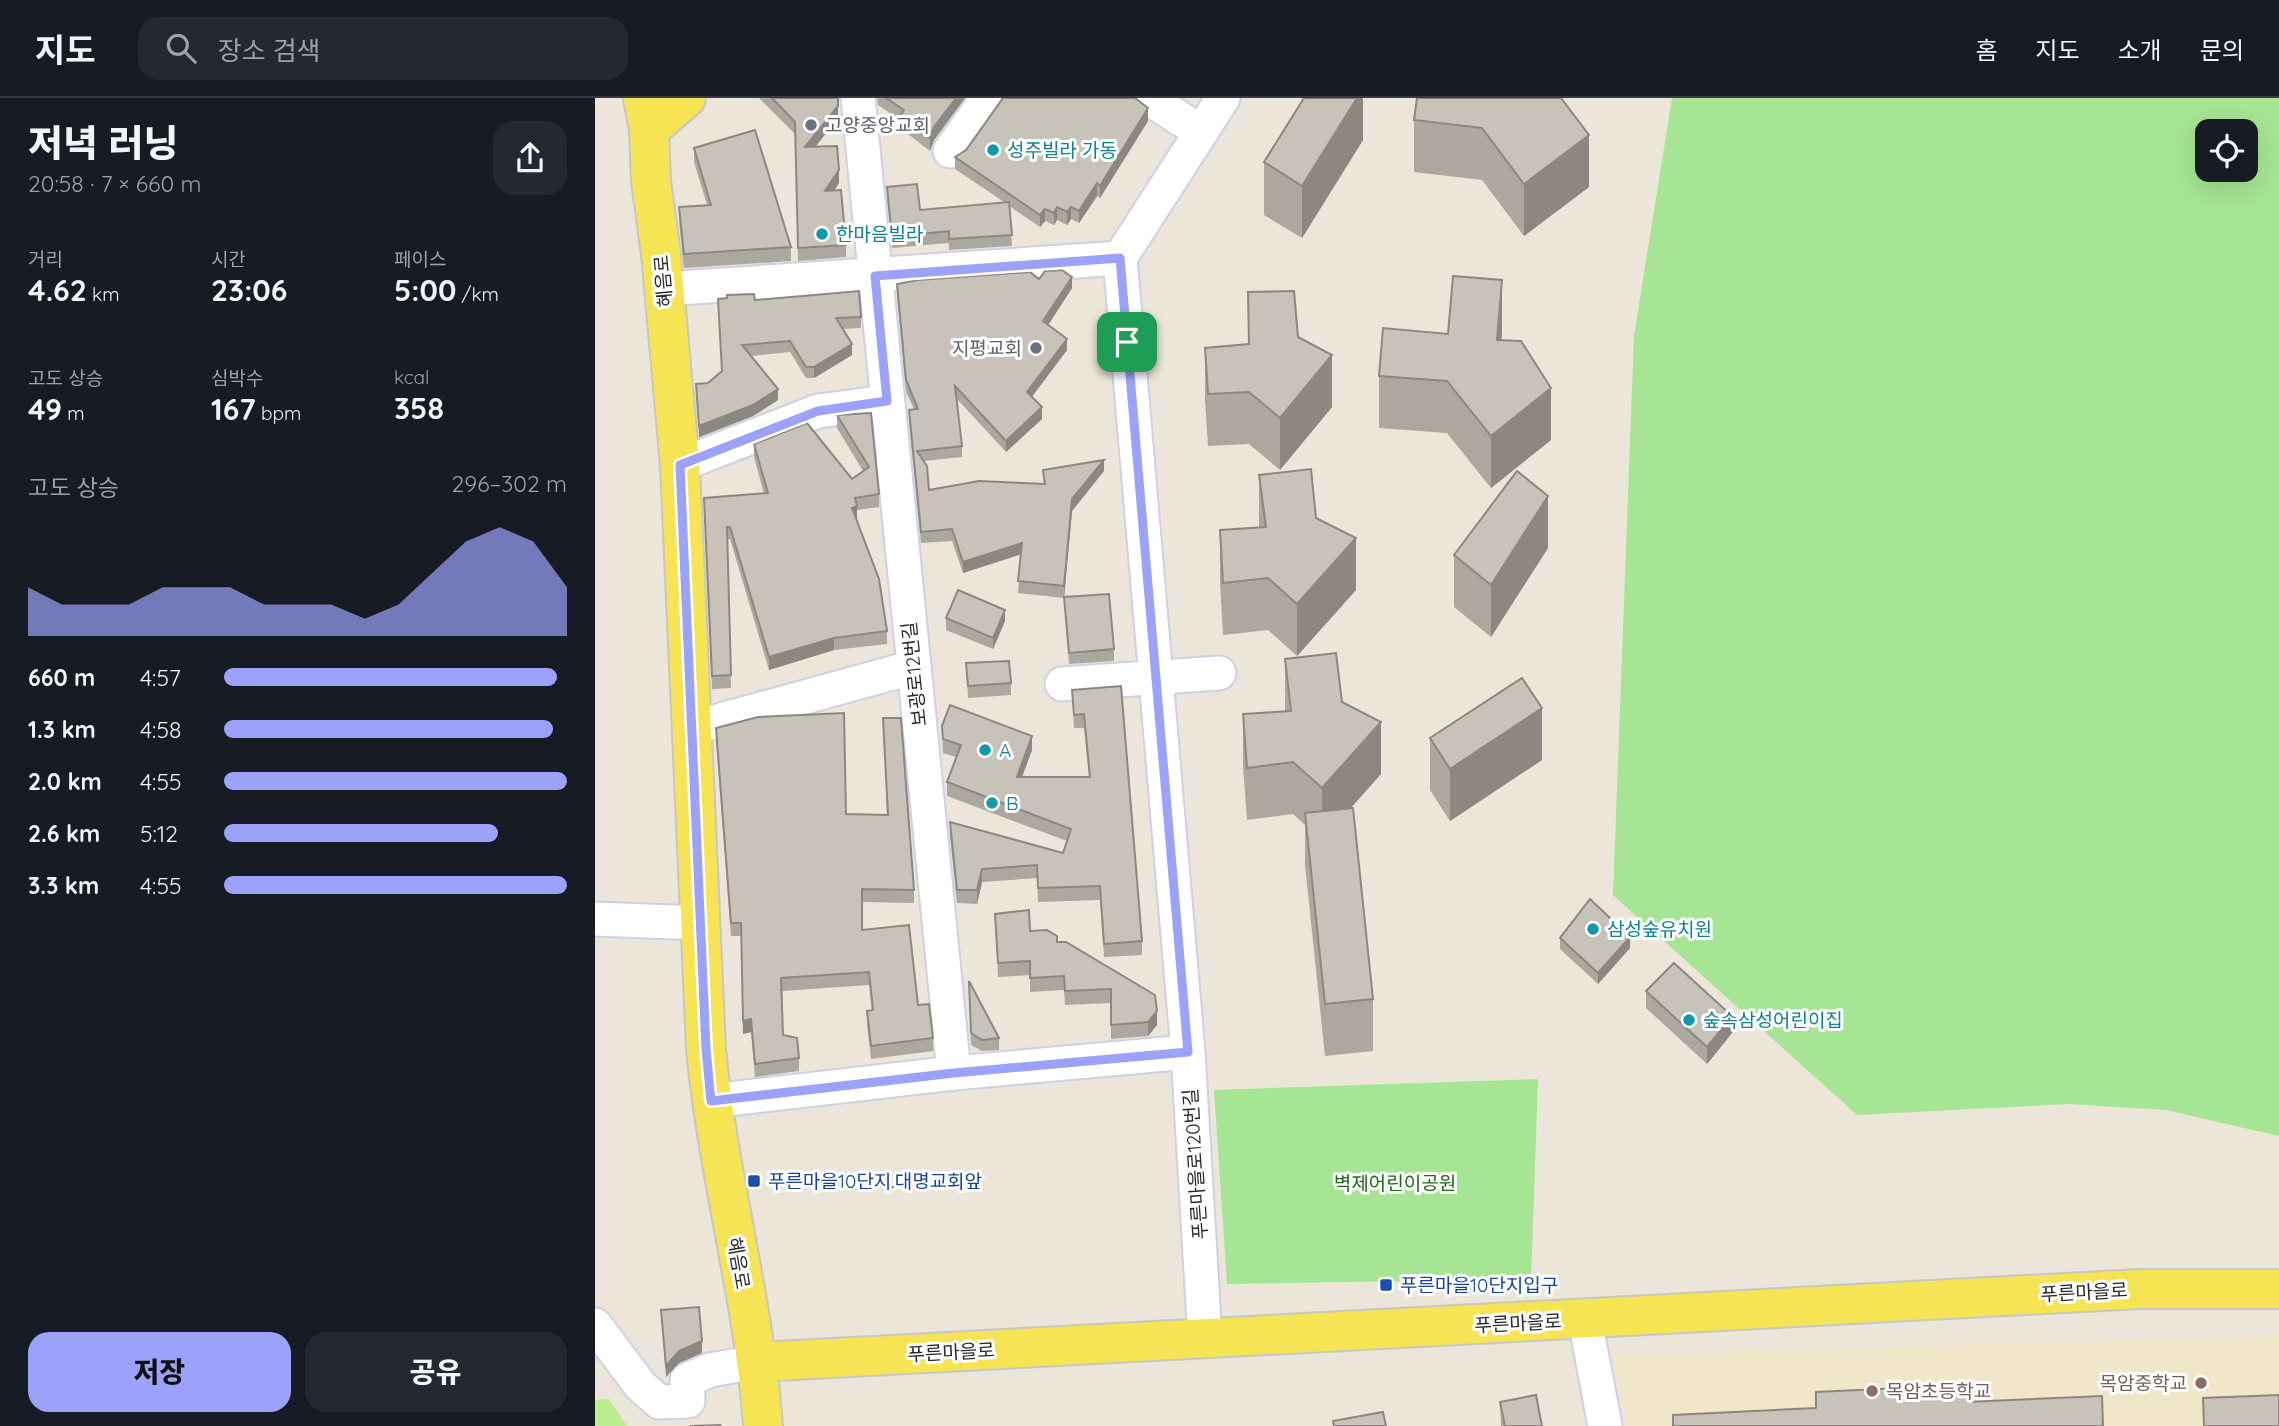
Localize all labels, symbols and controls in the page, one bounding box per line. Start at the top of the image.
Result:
search box [138,17,628,80]
text: 지도 [35,29,96,70]
icon: search [162,29,200,67]
text: 장소 검색 [218,34,321,67]
text: 홈 [1975,35,1997,65]
text: 지도 [2035,35,2080,65]
text: 소개 [2118,35,2162,65]
text: 문의 [2200,35,2244,65]
place label: 고양중앙교회 [825,113,930,137]
marker: 고양중앙교회 [803,117,819,133]
text: 저녁 러닝 [28,119,178,167]
map controls [2195,119,2258,182]
button: locate [2195,119,2258,182]
button: share [493,121,567,195]
place label: 성주빌라 가동 [1007,138,1117,162]
marker: 성주빌라 가동 [985,142,1001,158]
text: 20:58 · 7 × 660 m [28,169,201,198]
place label: 한마음빌라 [836,222,923,246]
marker: 한마음빌라 [814,226,830,242]
text: 거리 [28,247,63,271]
text: 시간 [211,247,246,271]
text: 페이스 [394,247,446,271]
street label: 혜음로 [649,254,677,308]
text: 4.62 [28,271,87,309]
text: 23:06 [211,271,287,309]
text: 5:00 [394,271,456,309]
text: km [87,282,119,306]
text: /km [456,282,499,306]
pin [1097,312,1157,372]
icon: arrive [1108,323,1146,361]
place label: 지평교회 [952,336,1022,360]
marker: 지평교회 [1028,340,1044,356]
text: kcal [394,365,429,389]
text: 고도 상승 [28,366,103,390]
text: 심박수 [211,366,263,390]
text: 358 [394,389,444,427]
text: 49 [28,390,62,428]
text: 167 [211,390,256,428]
text: m [62,401,85,425]
text: bpm [256,401,301,425]
text: 296–302 m [452,469,567,498]
text: 고도 상승 [28,473,119,502]
street label: 보광로12번길 [897,621,931,727]
text: 660 m [28,663,95,692]
text: 4:57 [140,663,181,692]
text: 1.3 km [28,715,96,744]
text: 4:58 [140,715,181,744]
place label: A [999,738,1011,762]
marker: A [977,742,993,758]
text: 2.0 km [28,767,102,796]
text: 4:55 [140,767,182,796]
place label: B [1006,791,1018,815]
marker: B [984,795,1000,811]
text: 2.6 km [28,819,100,848]
text: 5:12 [140,819,178,848]
text: 3.3 km [28,871,99,900]
text: 4:55 [140,871,182,900]
place label: 삼성숲유치원 [1607,917,1712,941]
marker: 삼성숲유치원 [1585,921,1601,937]
place label: 숲속삼성어린이집 [1703,1008,1843,1032]
marker: 숲속삼성어린이집 [1681,1012,1697,1028]
street label: 푸른마을로120번길 [1178,1088,1212,1240]
place label: 푸른마을10단지.대명교회앞 [768,1169,983,1193]
park label: 벽제어린이공원 [1334,1171,1456,1195]
marker: 푸른마을10단지.대명교회앞 [746,1173,762,1189]
street label: 혜음로 [723,1235,755,1291]
place label: 푸른마을10단지입구 [1400,1273,1558,1297]
marker: 푸른마을10단지입구 [1378,1277,1394,1293]
street label: 푸른마을로 [2040,1278,2128,1306]
street label: 푸른마을로 [1474,1309,1562,1337]
button: 저장 [28,1332,291,1412]
button: 공유 [305,1332,567,1412]
street label: 푸른마을로 [907,1338,995,1366]
place label: 목암중학교 [2100,1371,2187,1395]
marker: 목암중학교 [2193,1375,2209,1391]
place label: 목암초등학교 [1886,1379,1991,1403]
marker: 목암초등학교 [1864,1383,1880,1399]

